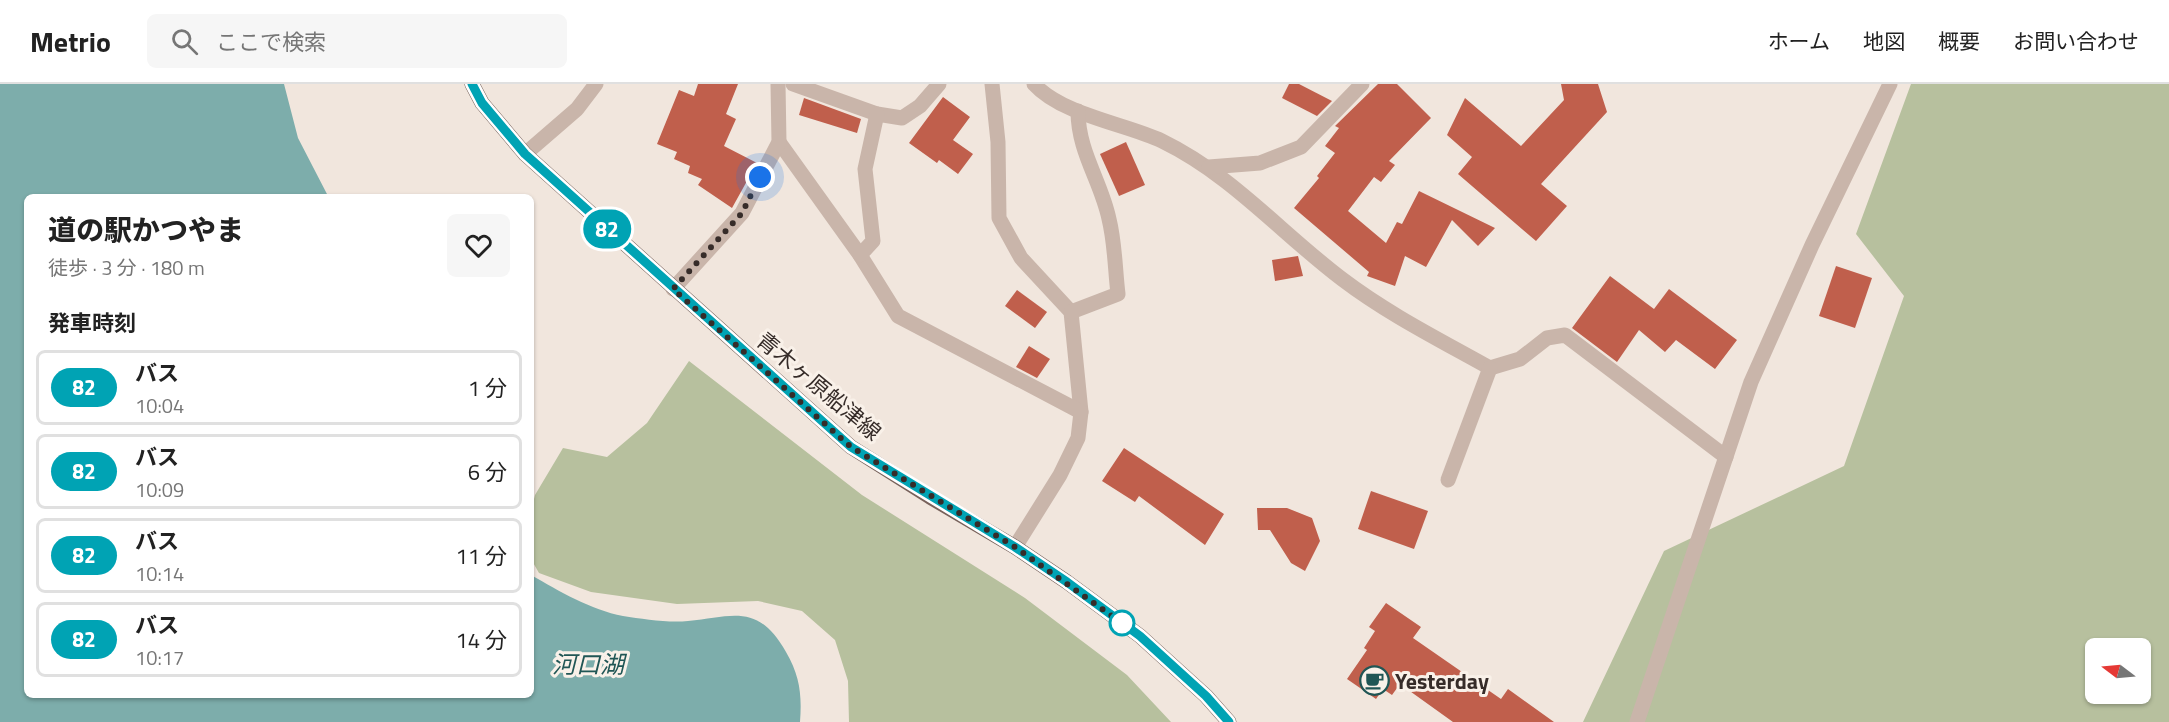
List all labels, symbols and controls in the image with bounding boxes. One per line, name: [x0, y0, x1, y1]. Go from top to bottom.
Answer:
search box: [147, 14, 567, 68]
text: Metrio: [30, 20, 111, 63]
icon: search: [168, 25, 201, 58]
text: ここで検索: [216, 25, 326, 59]
text: ホーム: [1768, 25, 1830, 57]
text: 地図: [1863, 25, 1905, 57]
text: 概要: [1938, 25, 1980, 57]
text: お問い合わせ: [2013, 25, 2139, 57]
your location: [745, 162, 775, 192]
text: 道の駅かつやま: [48, 208, 244, 251]
line badge: 82: [580, 210, 634, 248]
text: 82: [595, 213, 619, 245]
button: heart: [447, 214, 510, 277]
text: 徒歩 · 3 分 · 180 m: [48, 252, 205, 283]
text: 発車時刻: [48, 306, 136, 340]
street label: 青木ヶ原船津線: [749, 323, 889, 449]
text: バス: [135, 356, 179, 390]
text: 82: [72, 371, 96, 403]
text: 1 分: [468, 371, 507, 405]
text: 10:04: [135, 390, 184, 421]
text: バス: [135, 440, 179, 474]
text: 82: [72, 455, 96, 487]
text: 6 分: [468, 455, 507, 489]
text: 10:09: [135, 474, 184, 505]
text: バス: [135, 524, 179, 558]
text: 82: [72, 539, 96, 571]
text: 11 分: [456, 539, 507, 573]
text: 10:14: [135, 558, 184, 589]
text: バス: [135, 608, 179, 642]
unlabelled marker: [1109, 610, 1135, 636]
text: 82: [72, 623, 96, 655]
text: 14 分: [456, 623, 507, 657]
north arrow: [2085, 638, 2151, 704]
map controls: [2085, 638, 2151, 704]
text: 10:17: [135, 642, 184, 673]
water label: 河口湖: [552, 646, 628, 682]
place label: Yesterday: [1395, 664, 1489, 698]
cafe icon: Yesterday: [1358, 665, 1390, 697]

